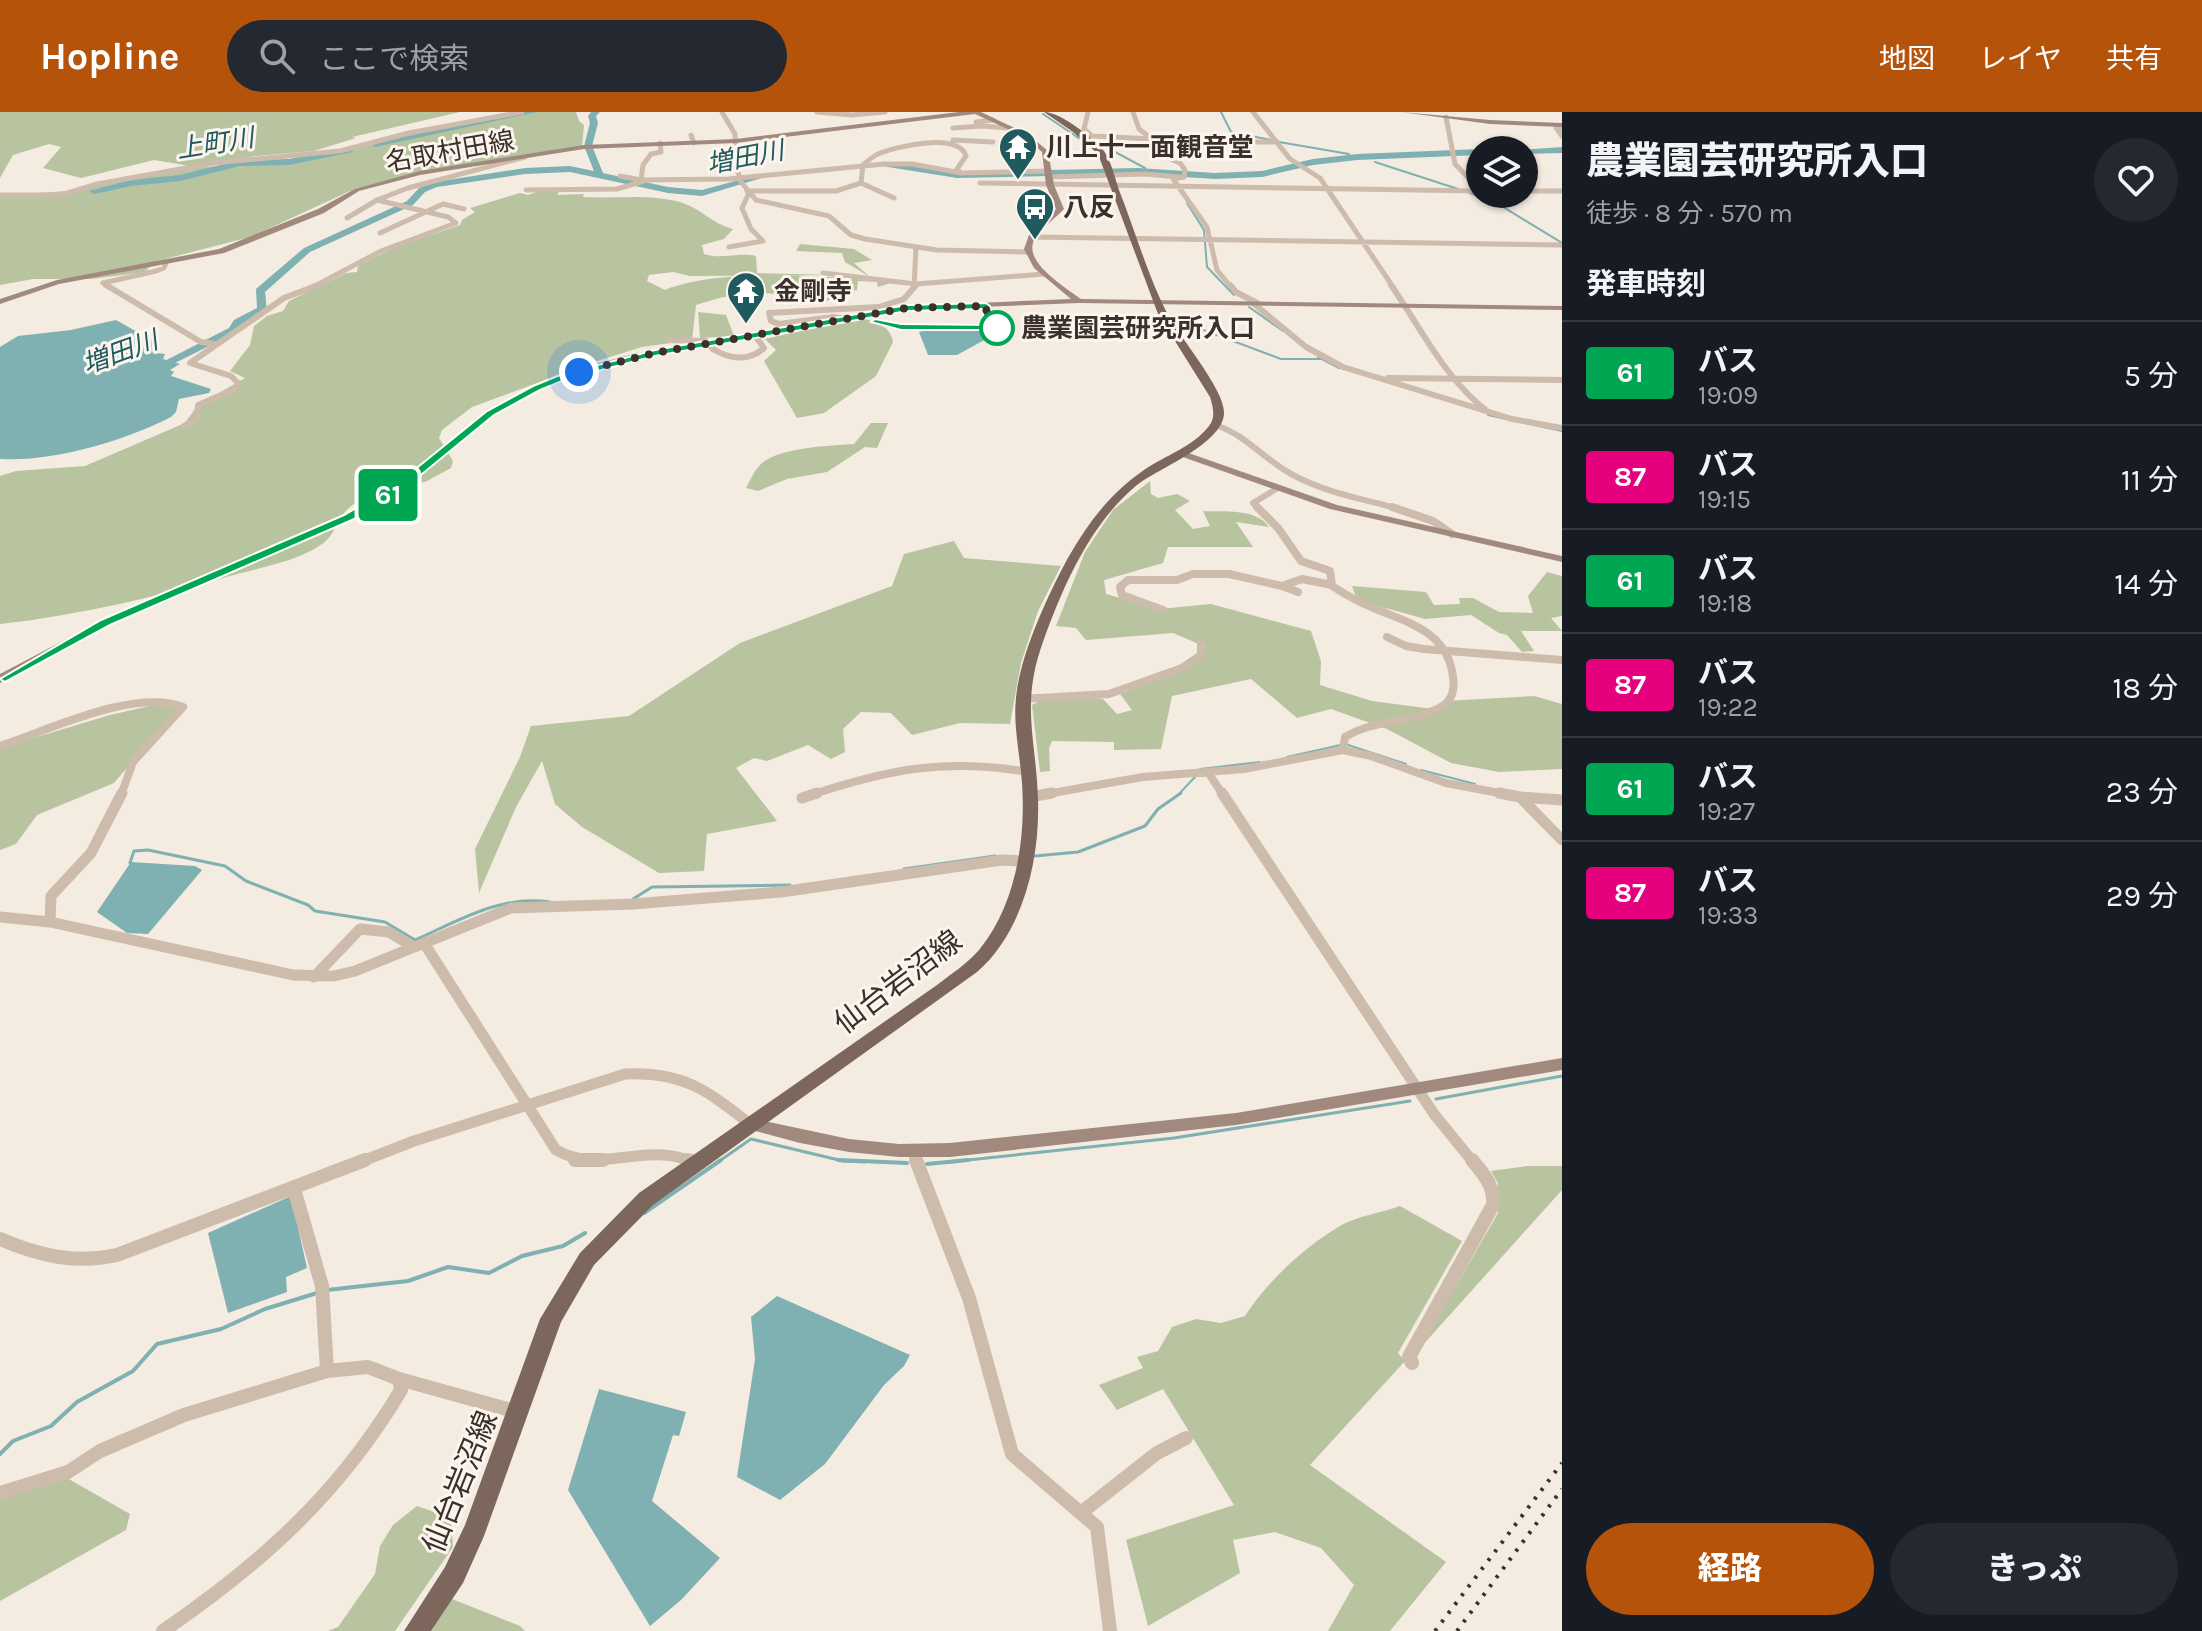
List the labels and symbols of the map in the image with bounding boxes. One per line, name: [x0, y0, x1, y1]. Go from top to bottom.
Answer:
water label: 上町川: [174, 122, 259, 165]
street label: 名取村田線: [383, 125, 517, 178]
temple icon: 川上十一面観音堂: [997, 126, 1039, 181]
place label: 川上十一面観音堂: [1046, 132, 1254, 163]
water label: 増田川: [704, 134, 789, 180]
bus stop icon: 八反: [1014, 186, 1056, 241]
place label: 八反: [1063, 192, 1115, 223]
temple icon: 金剛寺: [725, 270, 767, 325]
place label: 金剛寺: [774, 276, 852, 307]
marker: 農業園芸研究所入口: [980, 311, 1014, 345]
place label: 農業園芸研究所入口: [1021, 313, 1255, 344]
water label: 増田川: [78, 324, 165, 380]
your location: [559, 352, 599, 392]
line badge: 61: [352, 469, 424, 521]
street label: 仙台岩沼線: [827, 922, 969, 1042]
street label: 仙台岩沼線: [415, 1406, 505, 1558]

